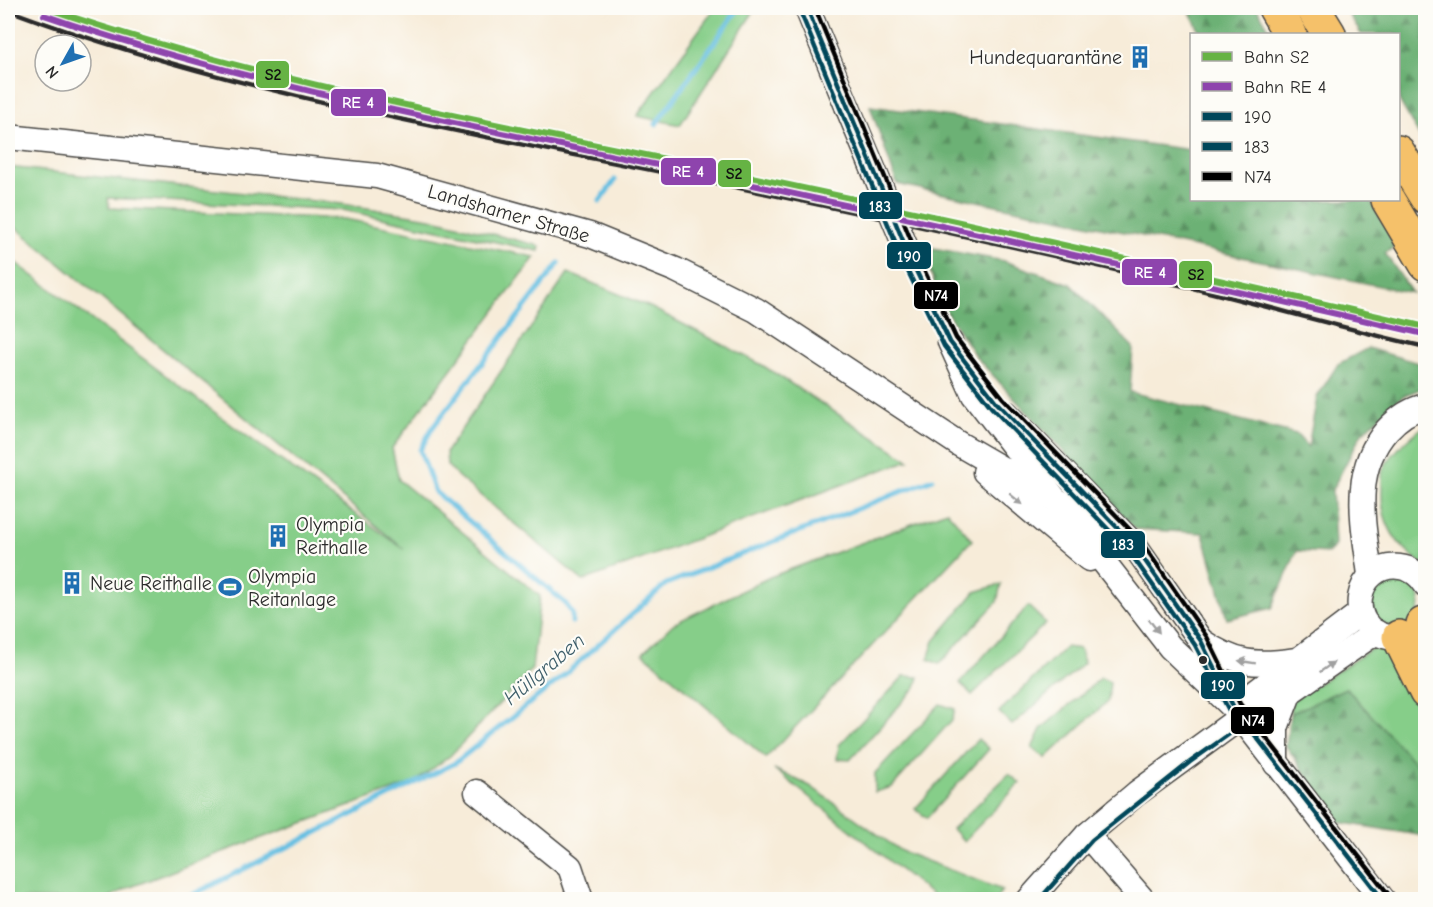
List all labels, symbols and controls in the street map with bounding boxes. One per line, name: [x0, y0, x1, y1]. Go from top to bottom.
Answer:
north arrow: [33, 33, 93, 93]
legend: [1190, 33, 1400, 201]
building icon: Hundequarantäne: [1127, 44, 1153, 70]
place label: Hundequarantäne: [969, 46, 1122, 69]
text: Bahn S2: [1244, 47, 1309, 68]
line badge: S2: [255, 60, 290, 89]
text: N: [42, 62, 63, 82]
text: S2: [265, 66, 281, 84]
text: Bahn RE 4: [1244, 77, 1326, 98]
line badge: RE 4: [330, 88, 387, 117]
text: RE 4: [342, 94, 374, 112]
text: 190: [1244, 107, 1272, 128]
text: 183: [1244, 137, 1270, 158]
line badge: RE 4: [660, 157, 717, 186]
line badge: S2: [717, 159, 752, 188]
text: RE 4: [672, 163, 704, 181]
text: S2: [726, 165, 742, 183]
text: N74: [1244, 167, 1272, 188]
street label: Landshamer Straße: [425, 179, 592, 248]
line badge: 183: [858, 191, 903, 220]
text: 183: [869, 198, 891, 216]
line badge: 190: [886, 241, 932, 270]
text: 190: [897, 248, 921, 266]
line badge: RE 4: [1121, 258, 1178, 286]
line badge: S2: [1178, 260, 1213, 289]
text: RE 4: [1134, 264, 1166, 282]
text: S2: [1188, 266, 1204, 284]
line badge: N74: [913, 281, 959, 310]
text: N74: [924, 287, 948, 305]
one-way arrow: [1008, 492, 1024, 505]
place label: Olympia Reithalle: [296, 513, 368, 559]
building icon: Olympia Reithalle: [265, 523, 291, 549]
line badge: 183: [1100, 530, 1146, 559]
text: 183: [1112, 536, 1134, 554]
place label: Olympia Reitanlage: [248, 565, 336, 611]
building icon: Neue Reithalle: [59, 570, 85, 596]
place label: Neue Reithalle: [90, 572, 212, 595]
sports icon: Olympia Reitanlage: [217, 574, 243, 600]
one-way arrow: [1147, 618, 1160, 634]
water label: Hüllgraben: [499, 628, 589, 710]
unlabelled marker: [1197, 654, 1209, 666]
one-way arrow: [1237, 657, 1256, 666]
one-way arrow: [1318, 661, 1334, 673]
line badge: 190: [1200, 671, 1246, 700]
text: 190: [1211, 677, 1235, 695]
line badge: N74: [1230, 706, 1275, 735]
text: N74: [1241, 712, 1265, 730]

